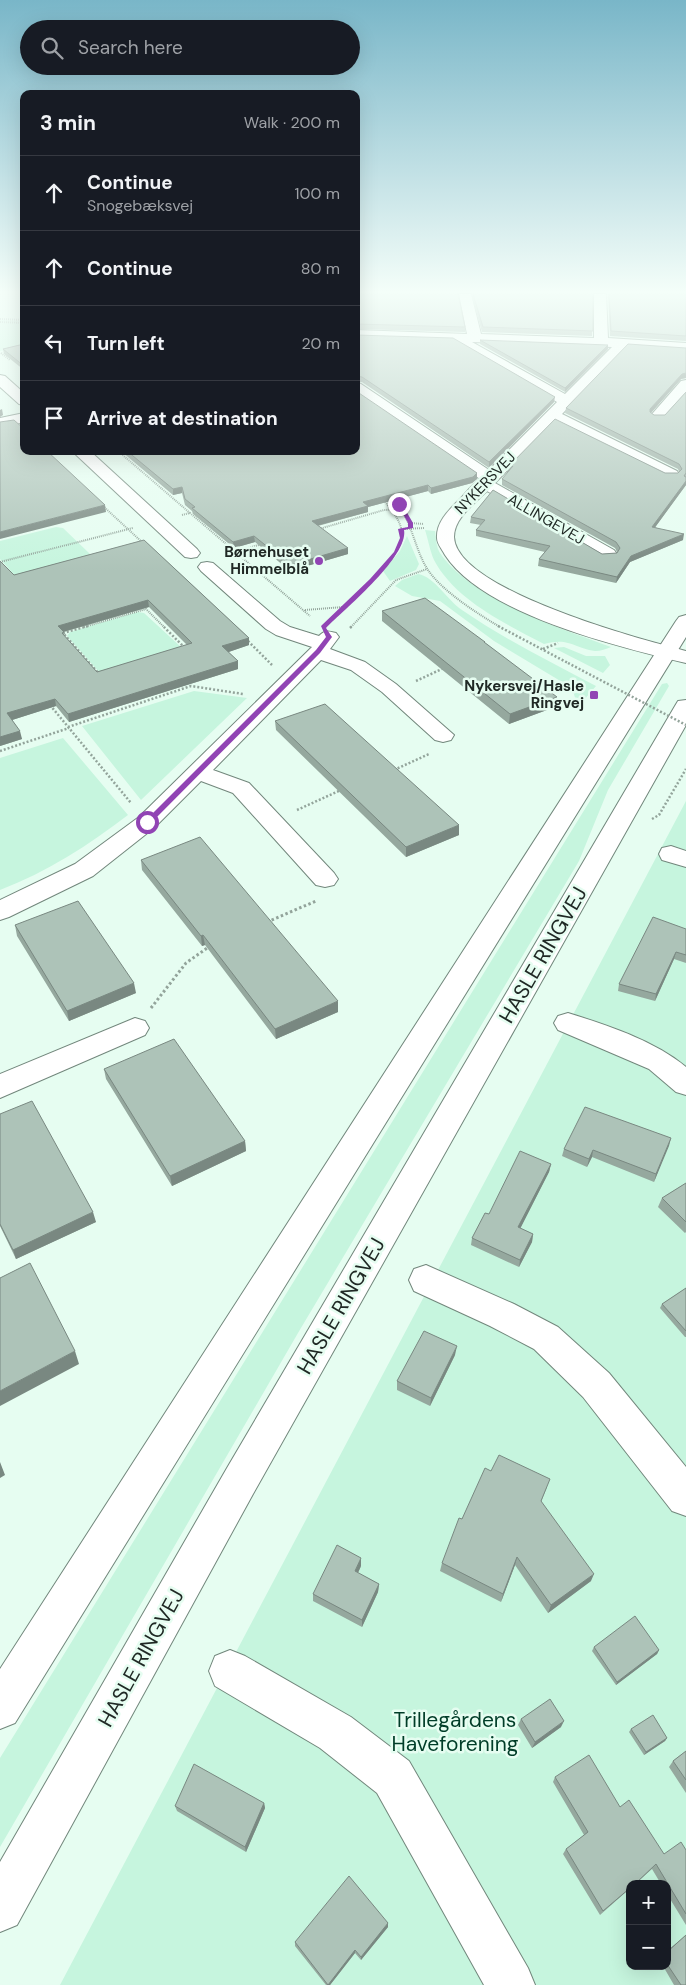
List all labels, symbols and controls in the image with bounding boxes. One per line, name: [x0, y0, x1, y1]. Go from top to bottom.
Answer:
search box: [20, 20, 360, 75]
icon: search: [38, 34, 66, 62]
text: Search here: [78, 35, 183, 60]
text: 3 min: [40, 109, 96, 137]
text: Walk · 200 m: [244, 112, 340, 133]
text: Continue: [87, 170, 173, 195]
icon: ahead: [40, 179, 68, 207]
text: 100 m: [295, 183, 340, 204]
text: Snogebæksvej: [87, 195, 193, 216]
icon: ahead: [40, 254, 68, 282]
text: Continue: [87, 256, 173, 281]
text: 80 m: [301, 258, 340, 279]
icon: left: [40, 329, 68, 357]
text: Turn left: [87, 331, 165, 356]
text: 20 m: [301, 333, 340, 354]
icon: arrive: [40, 404, 68, 432]
text: Arrive at destination: [87, 406, 278, 431]
street label: NYKERSVEJ: [450, 447, 520, 519]
street label: ALLINGEVEJ: [504, 489, 588, 549]
route end: [388, 493, 411, 516]
place label: Børnehuset Himmelblå: [224, 542, 309, 579]
marker: Børnehuset Himmelblå: [313, 555, 325, 567]
place label: Nykersvej/Hasle Ringvej: [464, 676, 584, 713]
marker: Nykersvej/Hasle Ringvej: [588, 689, 600, 701]
route start: [136, 811, 159, 834]
street label: HASLE RINGVEJ: [493, 882, 593, 1028]
street label: HASLE RINGVEJ: [291, 1233, 391, 1379]
street label: HASLE RINGVEJ: [92, 1584, 190, 1732]
park label: Trillegårdens Haveforening: [391, 1706, 519, 1758]
map controls: [626, 1880, 671, 1970]
button: +: [626, 1880, 671, 1925]
button: −: [626, 1925, 671, 1970]

